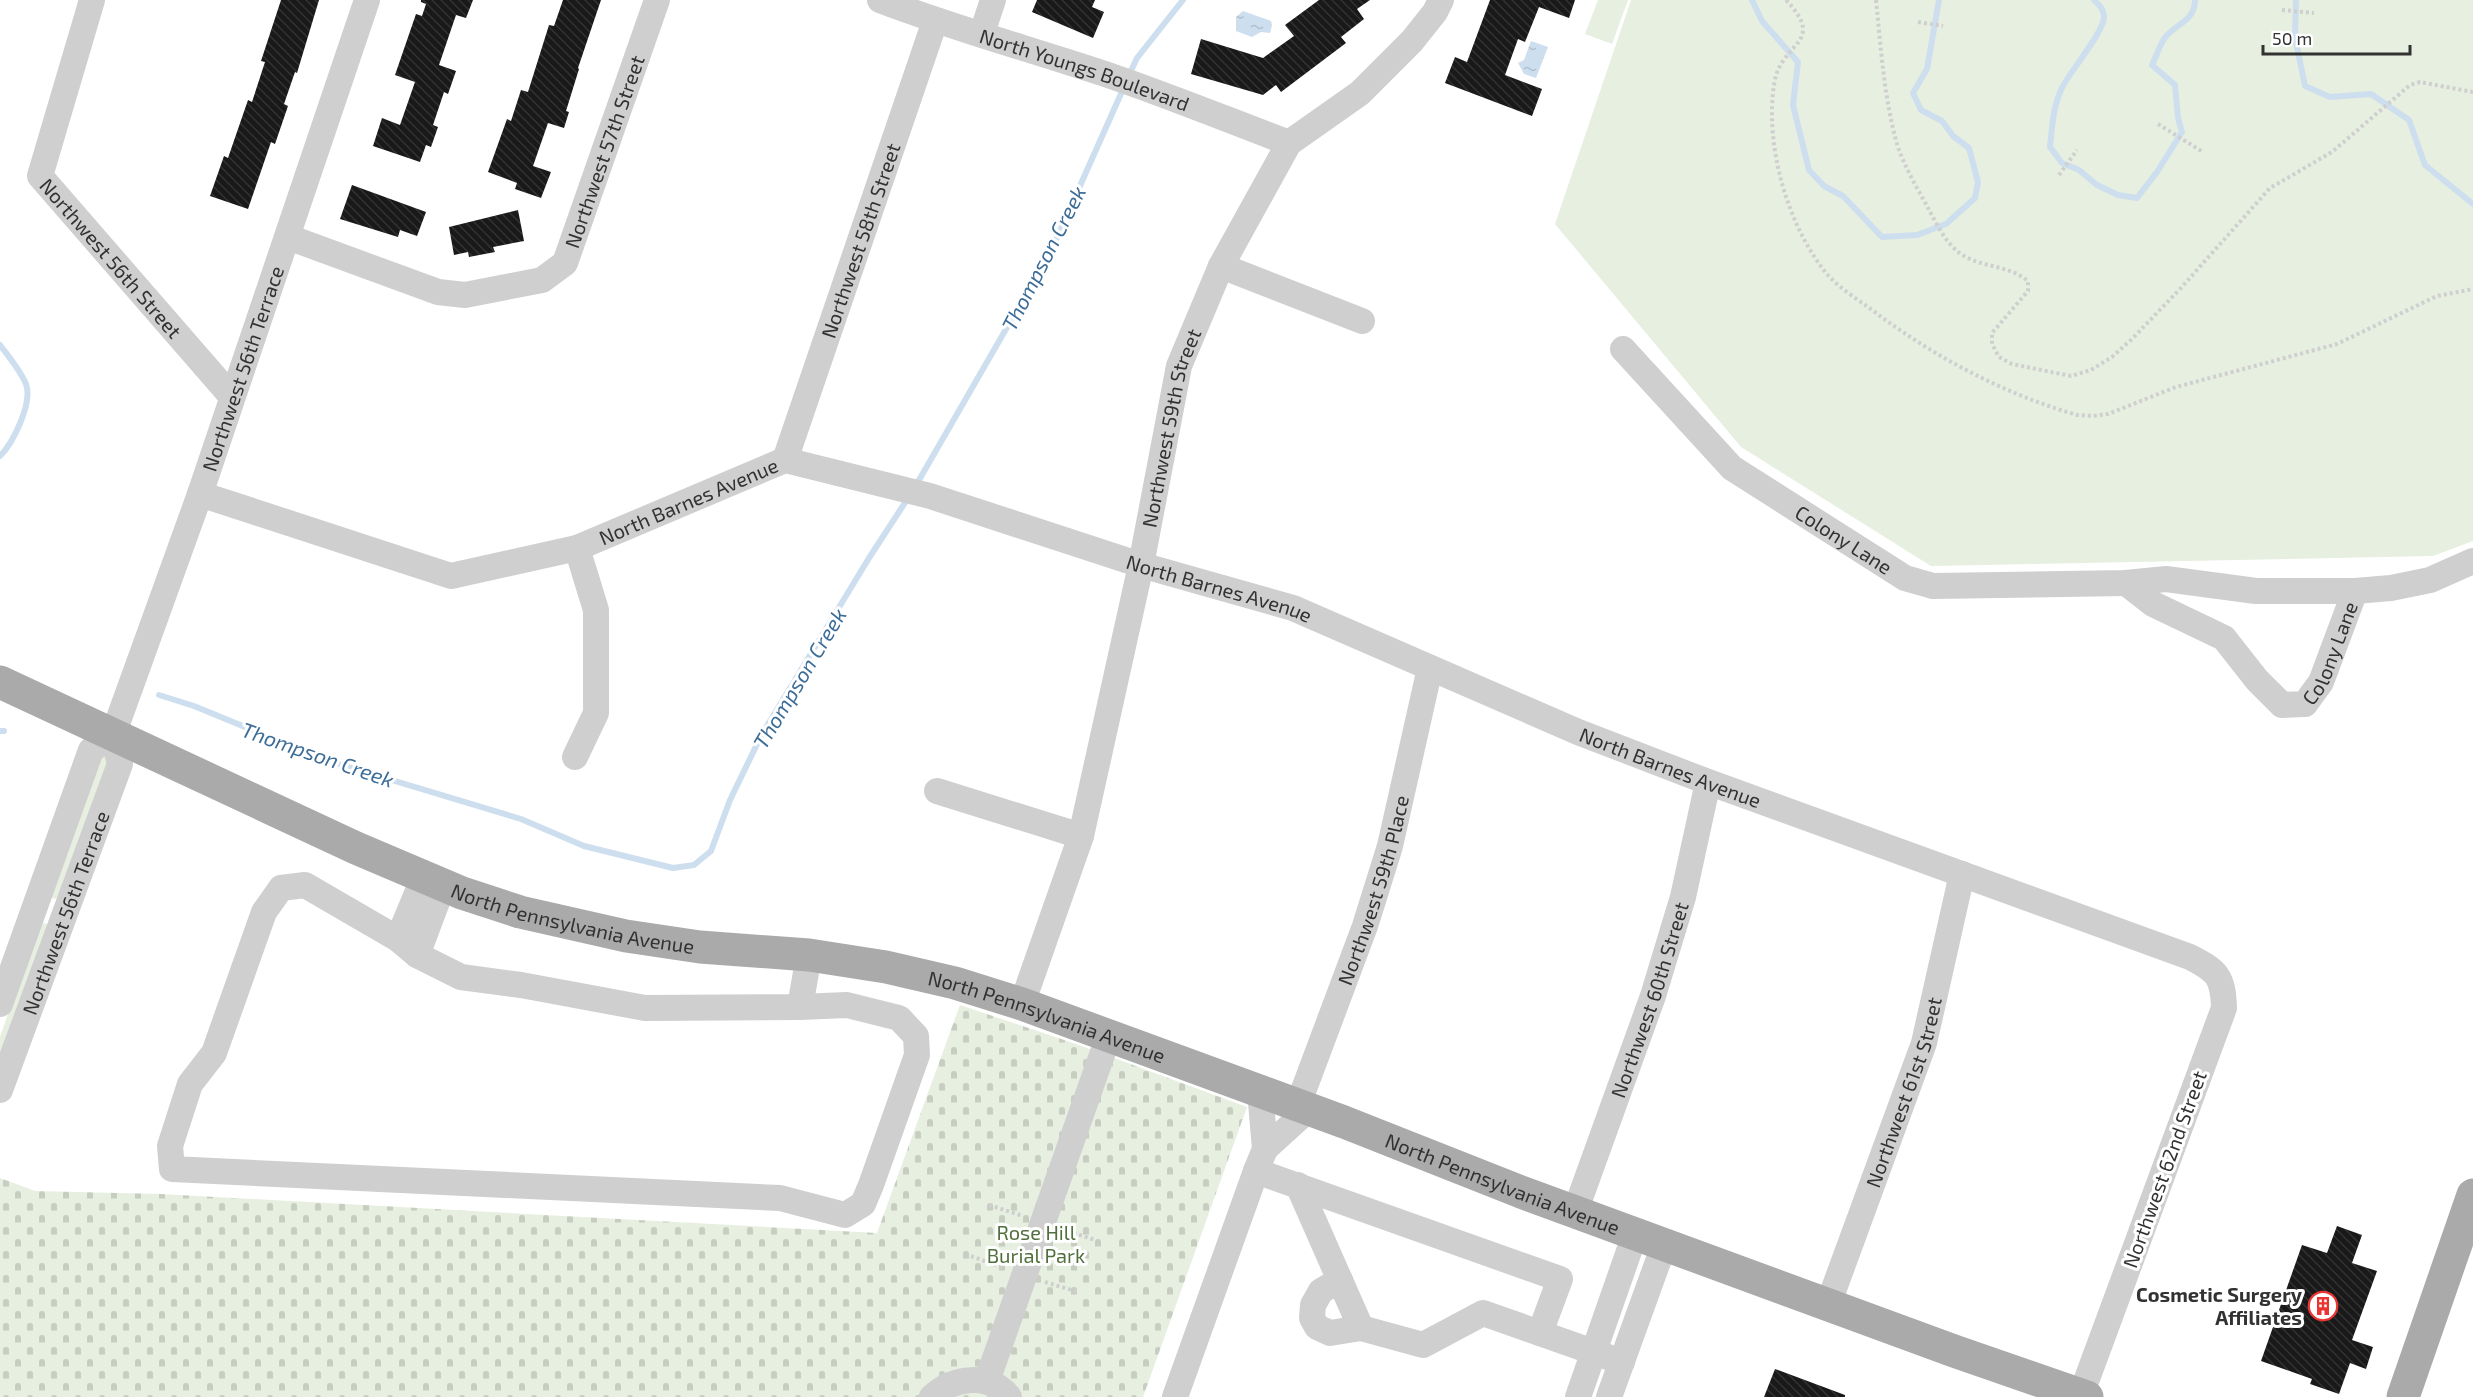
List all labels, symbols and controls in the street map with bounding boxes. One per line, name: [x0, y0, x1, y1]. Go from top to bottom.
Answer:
scale bar: [2263, 18, 2410, 56]
street label: North Youngs Boulevard: [977, 23, 1193, 116]
text: 50 m: [2272, 27, 2312, 49]
street label: Northwest 57th Street: [559, 52, 649, 251]
street label: Northwest 58th Street: [816, 140, 905, 341]
street label: Northwest 56th Street: [35, 173, 187, 343]
water label: Thompson Creek: [996, 181, 1090, 335]
street label: Northwest 56th Terrace: [197, 263, 288, 474]
street label: Northwest 59th Street: [1136, 324, 1206, 529]
street label: North Barnes Avenue: [595, 452, 782, 549]
street label: Colony Lane: [1791, 500, 1897, 579]
street label: North Barnes Avenue: [1123, 549, 1316, 627]
street label: Colony Lane: [2297, 598, 2362, 709]
water label: Thompson Creek: [747, 603, 851, 753]
water label: Thompson Creek: [239, 716, 397, 792]
street label: North Barnes Avenue: [1576, 722, 1764, 812]
street label: Northwest 59th Place: [1332, 793, 1413, 988]
street label: Northwest 56th Terrace: [17, 808, 114, 1018]
street label: North Pennsylvania Avenue: [448, 878, 696, 958]
street label: Northwest 60th Street: [1605, 898, 1693, 1101]
street label: North Pennsylvania Avenue: [926, 965, 1169, 1068]
street label: Northwest 61st Street: [1860, 994, 1946, 1191]
street label: Northwest 62nd Street: [2117, 1067, 2211, 1271]
street label: North Pennsylvania Avenue: [1382, 1128, 1623, 1239]
park label: Rose Hill Burial Park: [987, 1220, 1085, 1267]
place label: Cosmetic Surgery Affiliates: [2136, 1282, 2303, 1329]
building icon: Cosmetic Surgery Affiliates: [2307, 1290, 2339, 1322]

